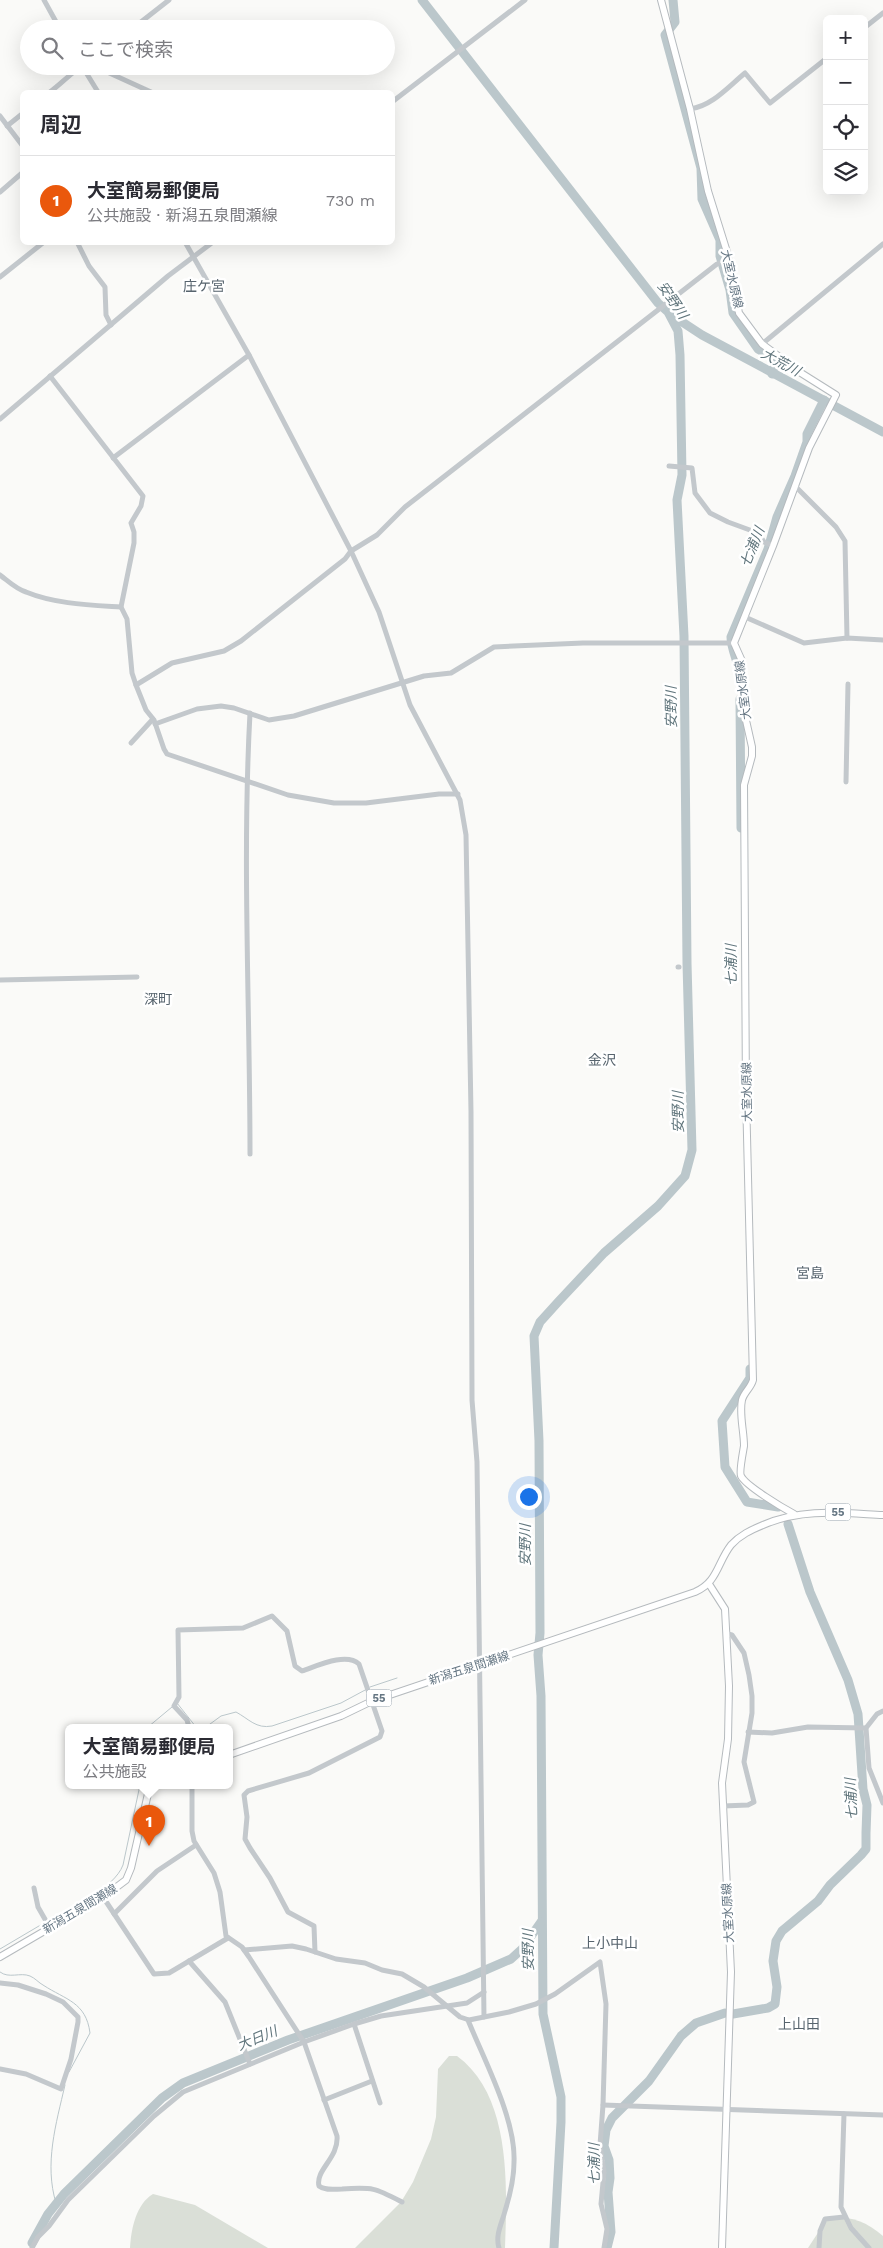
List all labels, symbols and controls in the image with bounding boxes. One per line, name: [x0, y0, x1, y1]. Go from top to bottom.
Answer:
map controls: [823, 15, 868, 195]
button: +: [823, 15, 868, 60]
search box: [20, 20, 395, 75]
icon: search: [38, 34, 66, 62]
text: ここで検索: [78, 38, 173, 61]
button: −: [823, 60, 868, 105]
button: locate: [823, 105, 868, 150]
text: 周辺: [40, 112, 82, 137]
button: layers: [823, 150, 868, 195]
text: 大室簡易郵便局: [87, 179, 220, 202]
text: 1: [53, 191, 59, 210]
text: 730 m: [326, 191, 375, 210]
text: 公共施設 · 新潟五泉間瀬線: [87, 206, 278, 225]
street label: 大室水原線: [718, 248, 746, 310]
district label: 庄ケ宮: [183, 278, 225, 294]
water label: 安野川: [655, 278, 692, 324]
water label: 大荒川: [759, 345, 805, 380]
water label: 七浦川: [737, 523, 768, 569]
street label: 大室水原線: [732, 659, 754, 721]
water label: 安野川: [663, 684, 679, 728]
water label: 七浦川: [723, 942, 739, 986]
district label: 深町: [144, 991, 172, 1007]
district label: 金沢: [588, 1052, 616, 1068]
street label: 大室水原線: [739, 1062, 755, 1122]
water label: 安野川: [670, 1089, 686, 1133]
district label: 宮島: [796, 1265, 824, 1281]
your location: [516, 1484, 542, 1510]
road number: 55: [826, 1504, 850, 1520]
water label: 安野川: [517, 1522, 533, 1566]
street label: 新潟五泉間瀬線: [427, 1648, 511, 1688]
road number: 55: [366, 1690, 392, 1706]
popup: [65, 1724, 233, 1789]
text: 大室簡易郵便局: [82, 1735, 216, 1758]
text: 公共施設: [82, 1762, 147, 1781]
water label: 七浦川: [842, 1776, 860, 1820]
pin: 1: [133, 1805, 165, 1846]
street label: 新潟五泉間瀬線: [40, 1881, 120, 1937]
street label: 大室水原線: [719, 1883, 737, 1943]
water label: 安野川: [520, 1927, 536, 1971]
district label: 上小中山: [582, 1935, 638, 1951]
district label: 上山田: [778, 2016, 820, 2032]
water label: 大日川: [235, 2022, 281, 2053]
water label: 七浦川: [586, 2141, 602, 2185]

